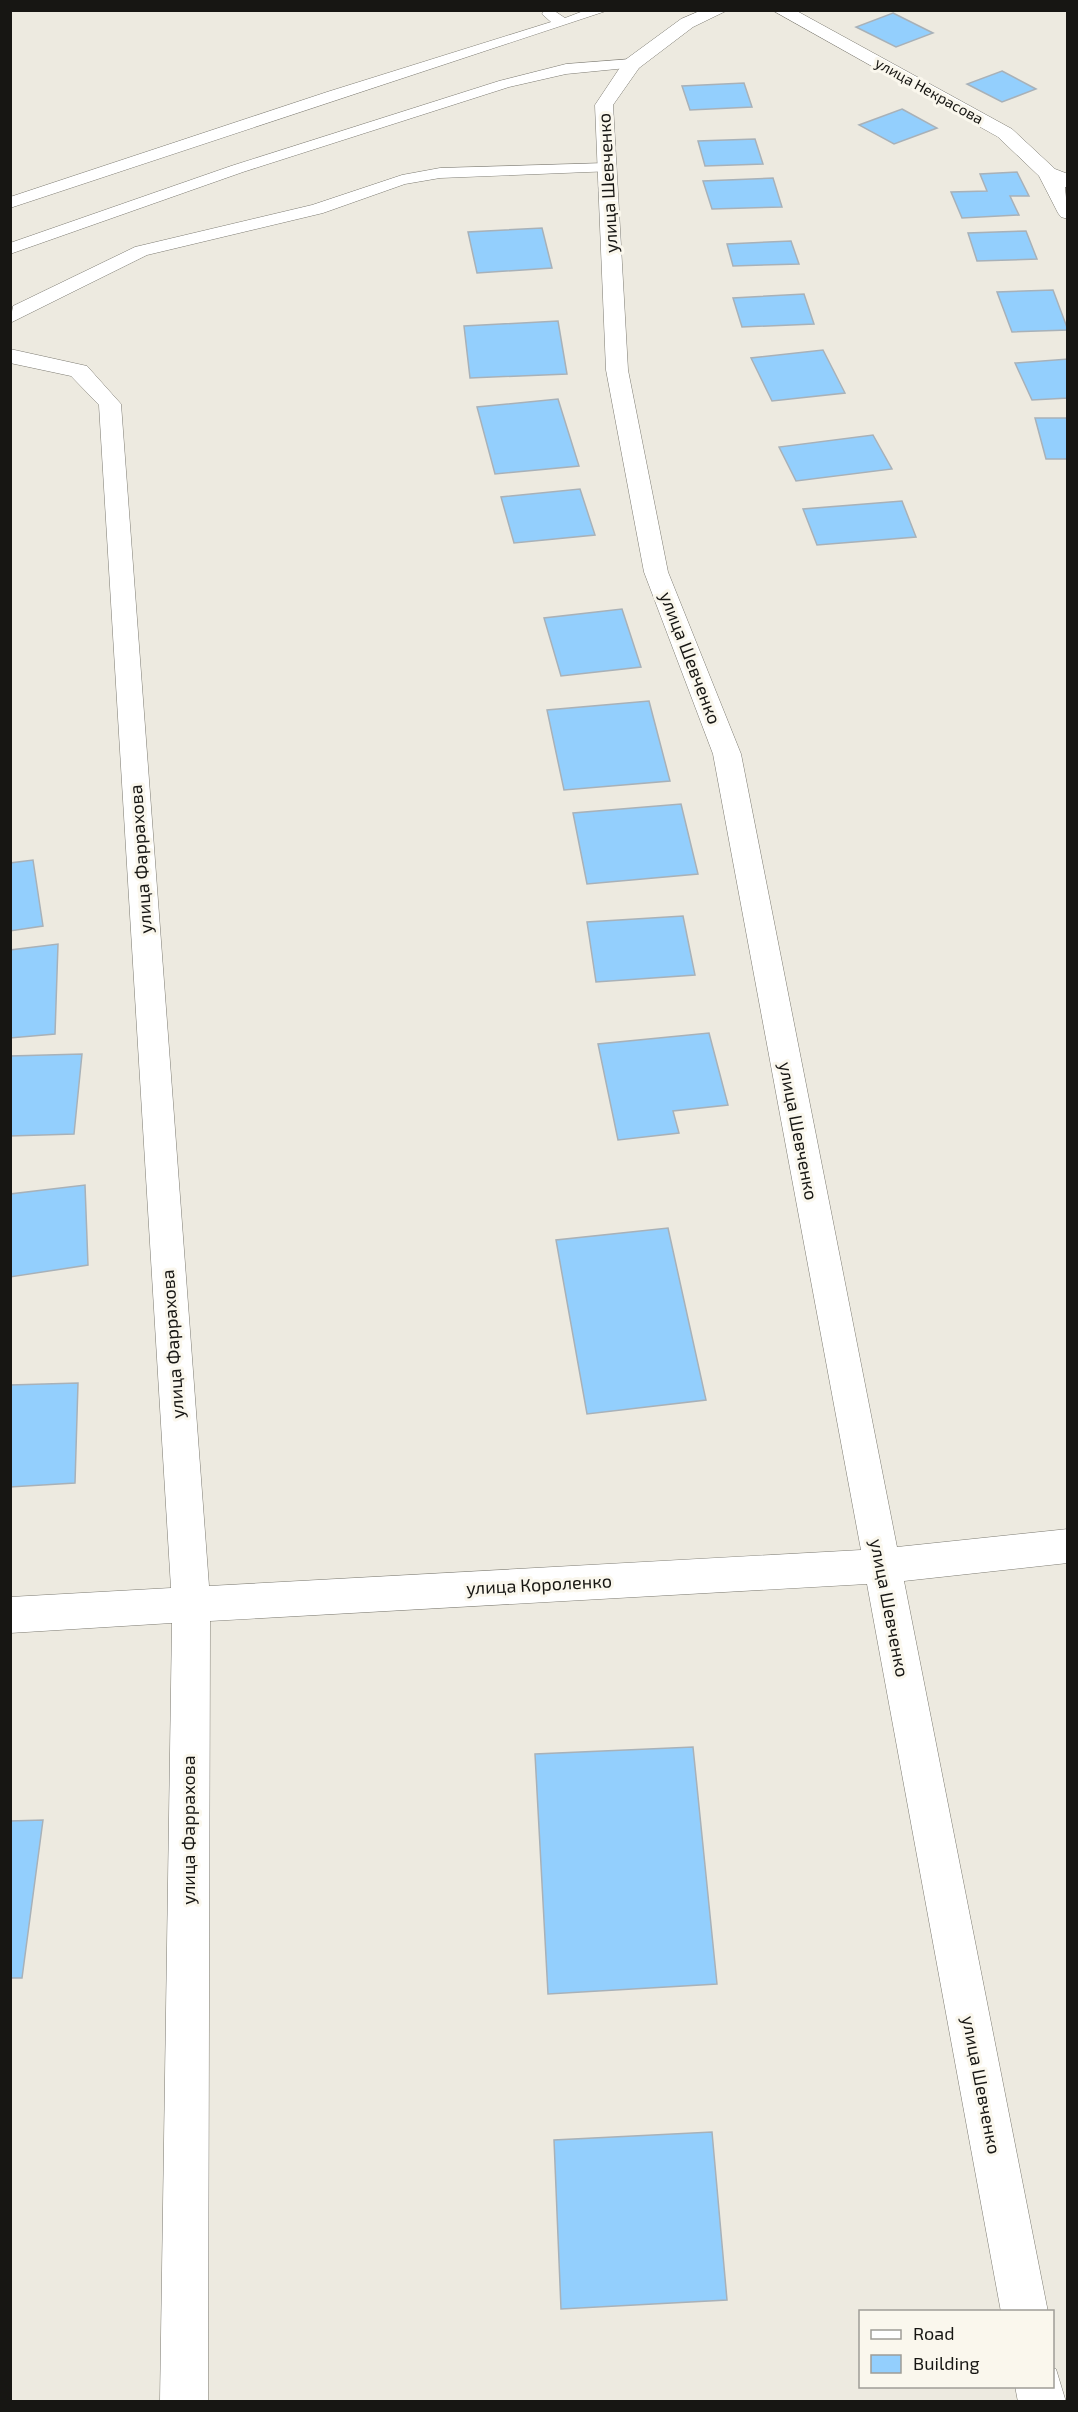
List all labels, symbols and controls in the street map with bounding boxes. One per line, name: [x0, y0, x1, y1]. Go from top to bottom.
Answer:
street label: улица Некрасова: [872, 53, 987, 128]
street label: улица Шевченко: [592, 112, 622, 254]
street label: улица Шевченко: [656, 588, 726, 727]
street label: улица Фаррахова: [124, 784, 156, 934]
street label: улица Шевченко: [775, 1060, 823, 1202]
street label: улица Фаррахова: [156, 1269, 188, 1419]
street label: улица Шевченко: [866, 1537, 914, 1679]
street label: улица Короленко: [465, 1569, 612, 1599]
street label: улица Фаррахова: [177, 1755, 199, 1905]
street label: улица Шевченко: [958, 2014, 1006, 2156]
legend: [859, 2310, 1054, 2388]
text: Road: [913, 2322, 954, 2344]
text: Building: [913, 2352, 980, 2374]

